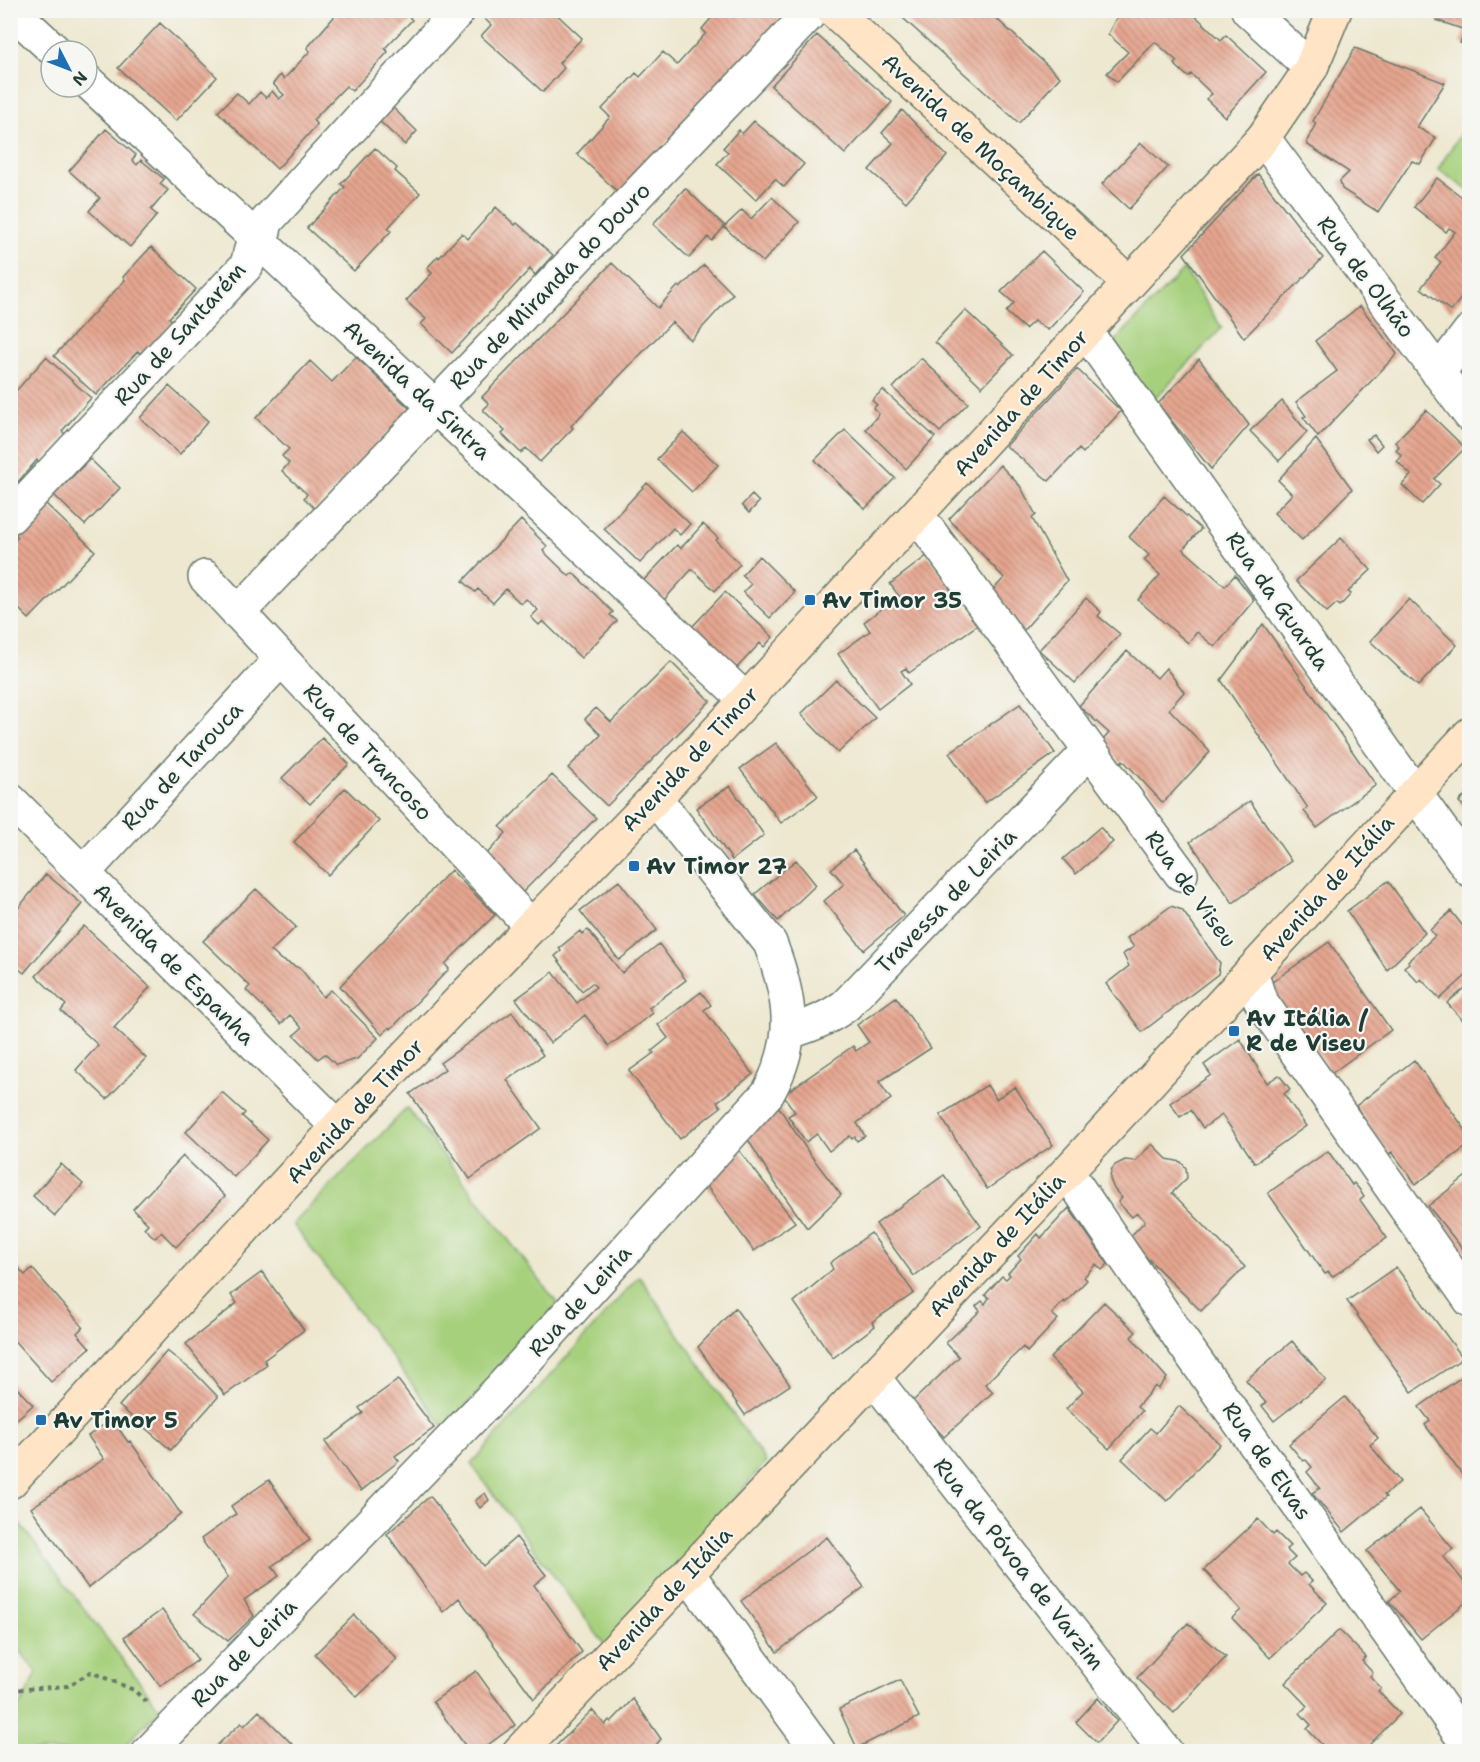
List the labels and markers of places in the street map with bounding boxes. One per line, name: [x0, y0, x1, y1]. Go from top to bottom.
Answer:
place label: Av Timor 35: [822, 586, 962, 615]
marker: Av Timor 35: [803, 593, 817, 607]
place label: Av Timor 27: [646, 852, 787, 881]
marker: Av Timor 27: [627, 859, 641, 873]
place label: Av Itália / R de Viseu: [1246, 1004, 1369, 1058]
marker: Av Itália / R de Viseu: [1227, 1024, 1241, 1038]
place label: Av Timor 5: [53, 1406, 178, 1435]
marker: Av Timor 5: [34, 1413, 48, 1427]

